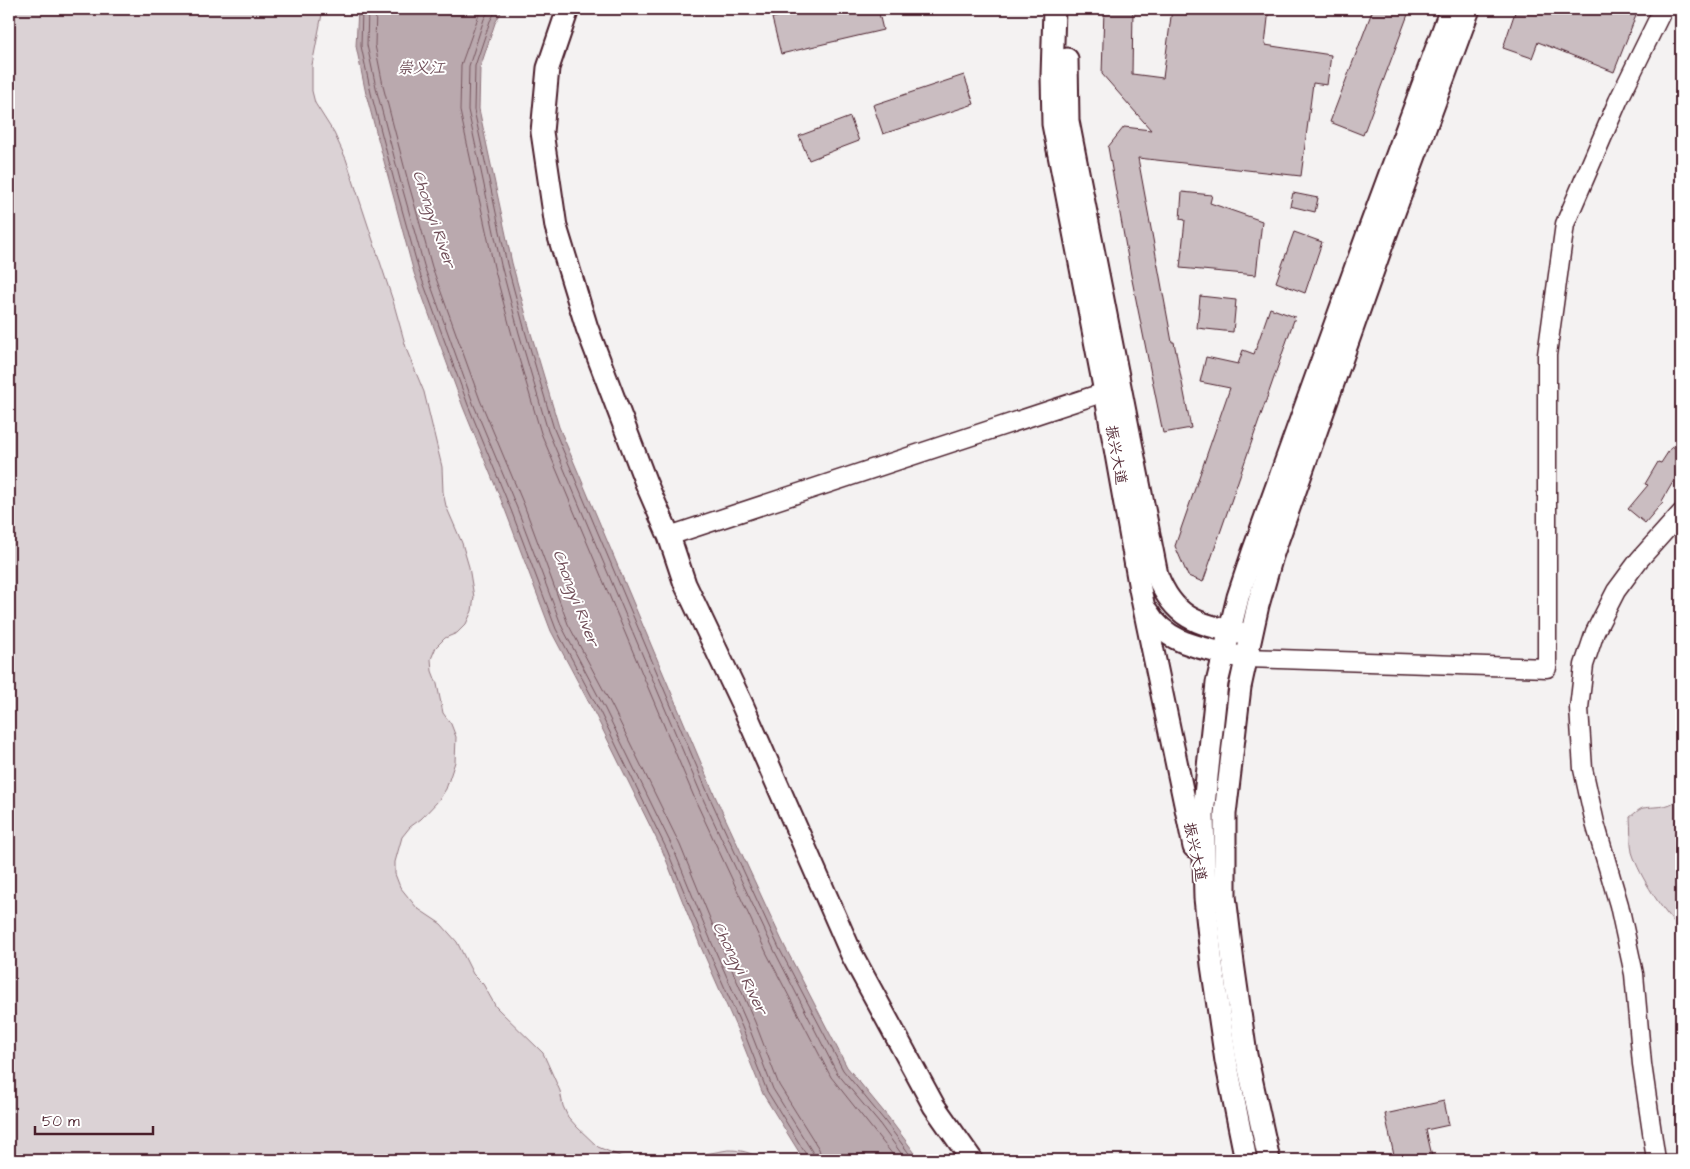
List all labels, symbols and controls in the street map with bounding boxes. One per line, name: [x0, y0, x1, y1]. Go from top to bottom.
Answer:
water label: 崇义江: [397, 57, 446, 79]
water label: Chongyi River: [406, 167, 462, 273]
street label: 振兴大道: [1100, 424, 1132, 486]
water label: Chongyi River: [547, 547, 605, 652]
street label: 振兴大道: [1178, 820, 1212, 884]
water label: Chongyi River: [706, 918, 774, 1021]
scale bar: [35, 1104, 152, 1136]
text: 50 m: [42, 1111, 80, 1132]

